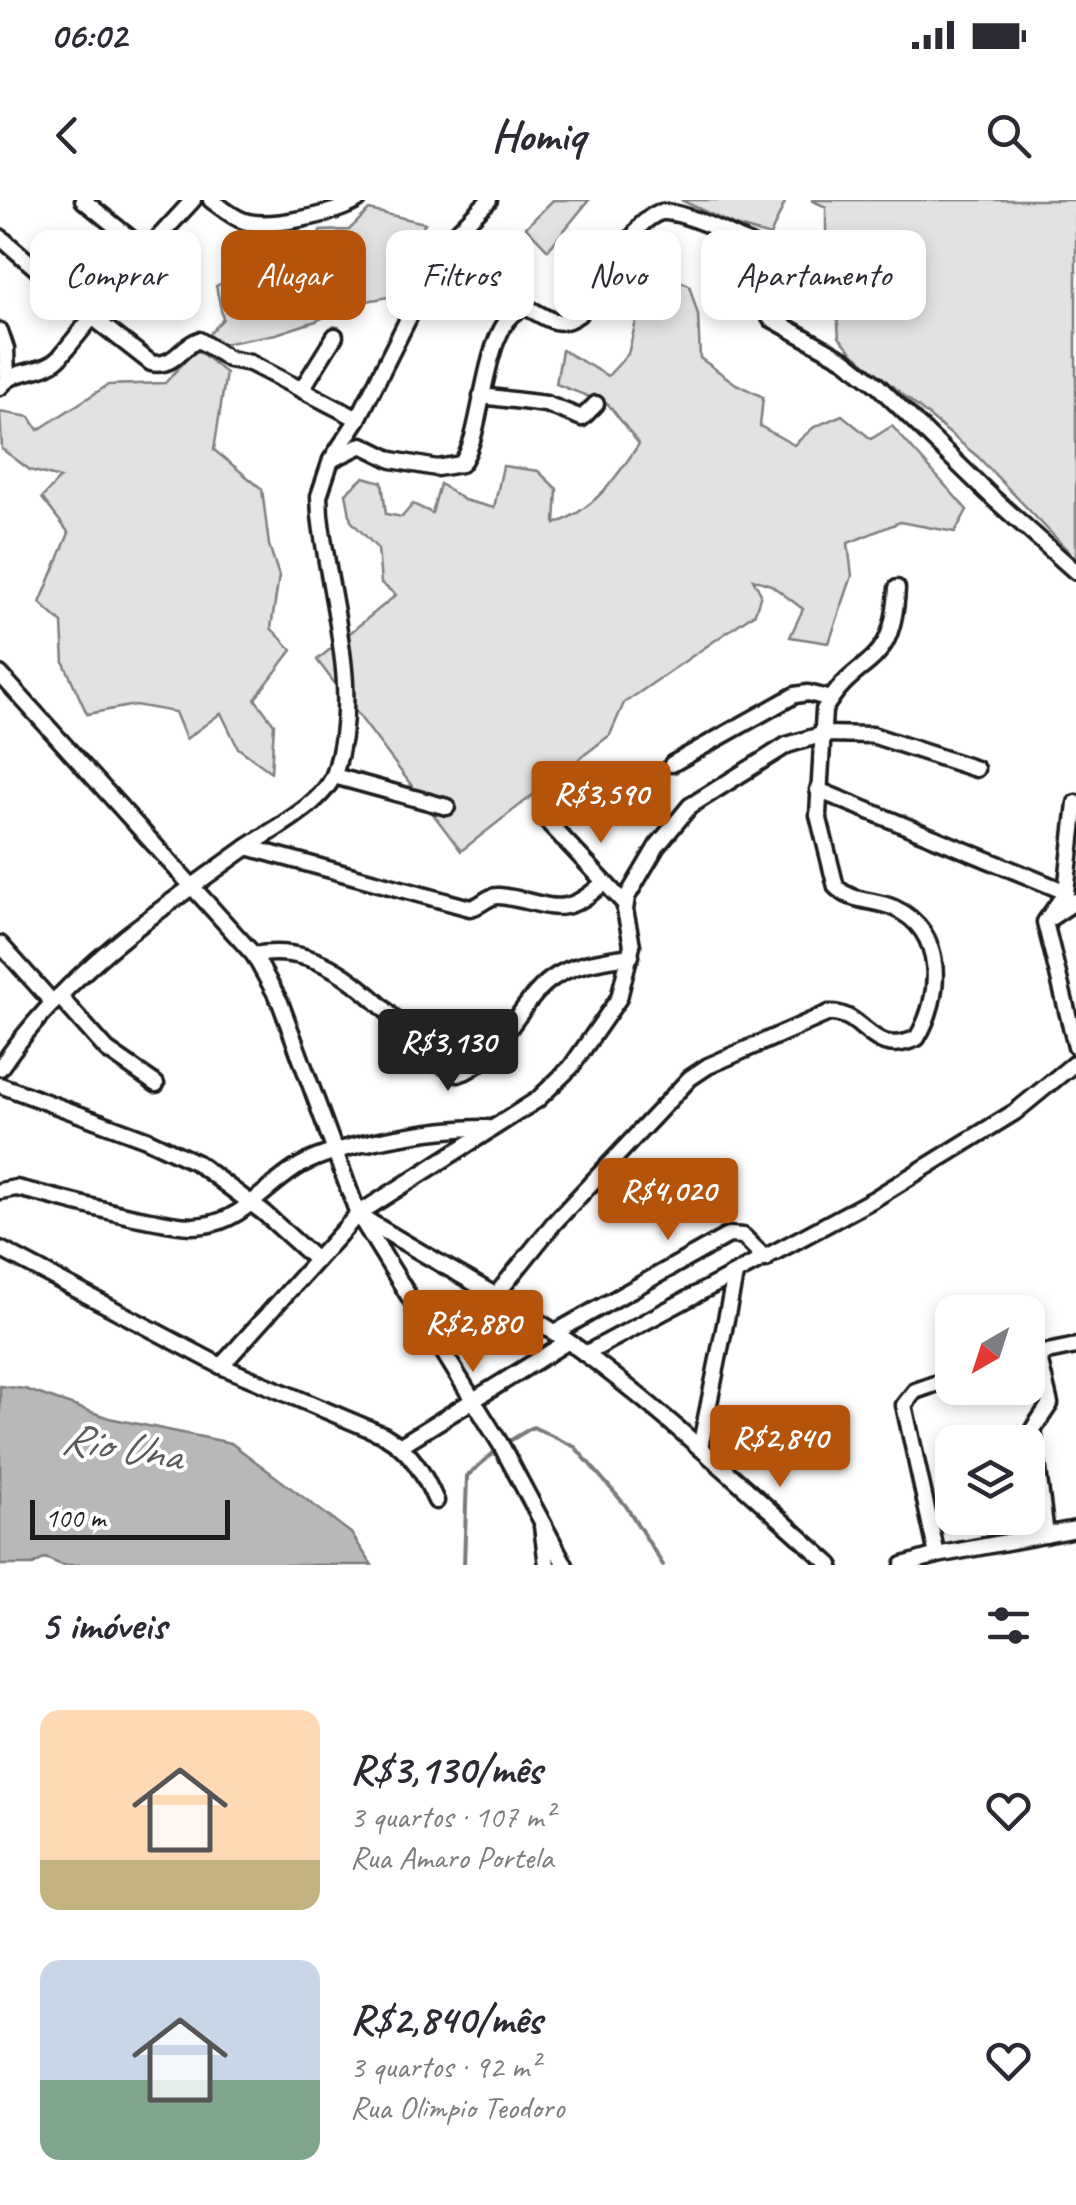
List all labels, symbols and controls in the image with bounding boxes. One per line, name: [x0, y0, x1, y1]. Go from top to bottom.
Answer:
text: 06:02: [50, 12, 127, 59]
text: Homiq: [491, 107, 585, 164]
icon: back: [40, 108, 95, 163]
icon: search: [981, 108, 1036, 163]
chip: Comprar: [30, 230, 201, 320]
chip: Alugar: [221, 230, 366, 320]
chip: Filtros: [386, 230, 534, 320]
chip: Novo: [554, 230, 681, 320]
chip: Apartamento: [701, 230, 926, 320]
pin: R$3,590: [509, 761, 693, 846]
text: R$3,590: [554, 773, 648, 814]
pin: R$3,130: [356, 1009, 540, 1094]
text: R$3,130: [400, 1021, 496, 1062]
pin: R$4,020: [576, 1158, 760, 1243]
text: R$4,020: [620, 1170, 716, 1211]
pin: R$2,880: [381, 1290, 565, 1375]
north arrow: [935, 1295, 1045, 1405]
map controls: [935, 1295, 1045, 1535]
text: R$2,880: [425, 1302, 521, 1343]
pin: R$2,840: [688, 1405, 872, 1490]
water label: Rio Una: [58, 1409, 190, 1485]
text: R$2,840: [732, 1417, 828, 1458]
button: layers: [935, 1425, 1045, 1535]
scale bar: [30, 1495, 230, 1540]
text: 100 m: [45, 1500, 105, 1535]
icon: filters: [981, 1598, 1036, 1653]
text: 5 imóveis: [40, 1599, 166, 1652]
text: R$3,130/mês: [350, 1743, 542, 1796]
icon: home: [120, 1750, 240, 1870]
icon: heart: [981, 1783, 1036, 1838]
text: 3 quartos · 107 m²: [350, 1796, 553, 1837]
text: Rua Amaro Portela: [350, 1837, 553, 1878]
text: R$2,840/mês: [350, 1993, 542, 2046]
icon: home: [120, 2000, 240, 2120]
icon: heart: [981, 2033, 1036, 2088]
text: 3 quartos · 92 m²: [350, 2046, 539, 2087]
text: Rua Olimpio Teodoro: [350, 2087, 564, 2128]

